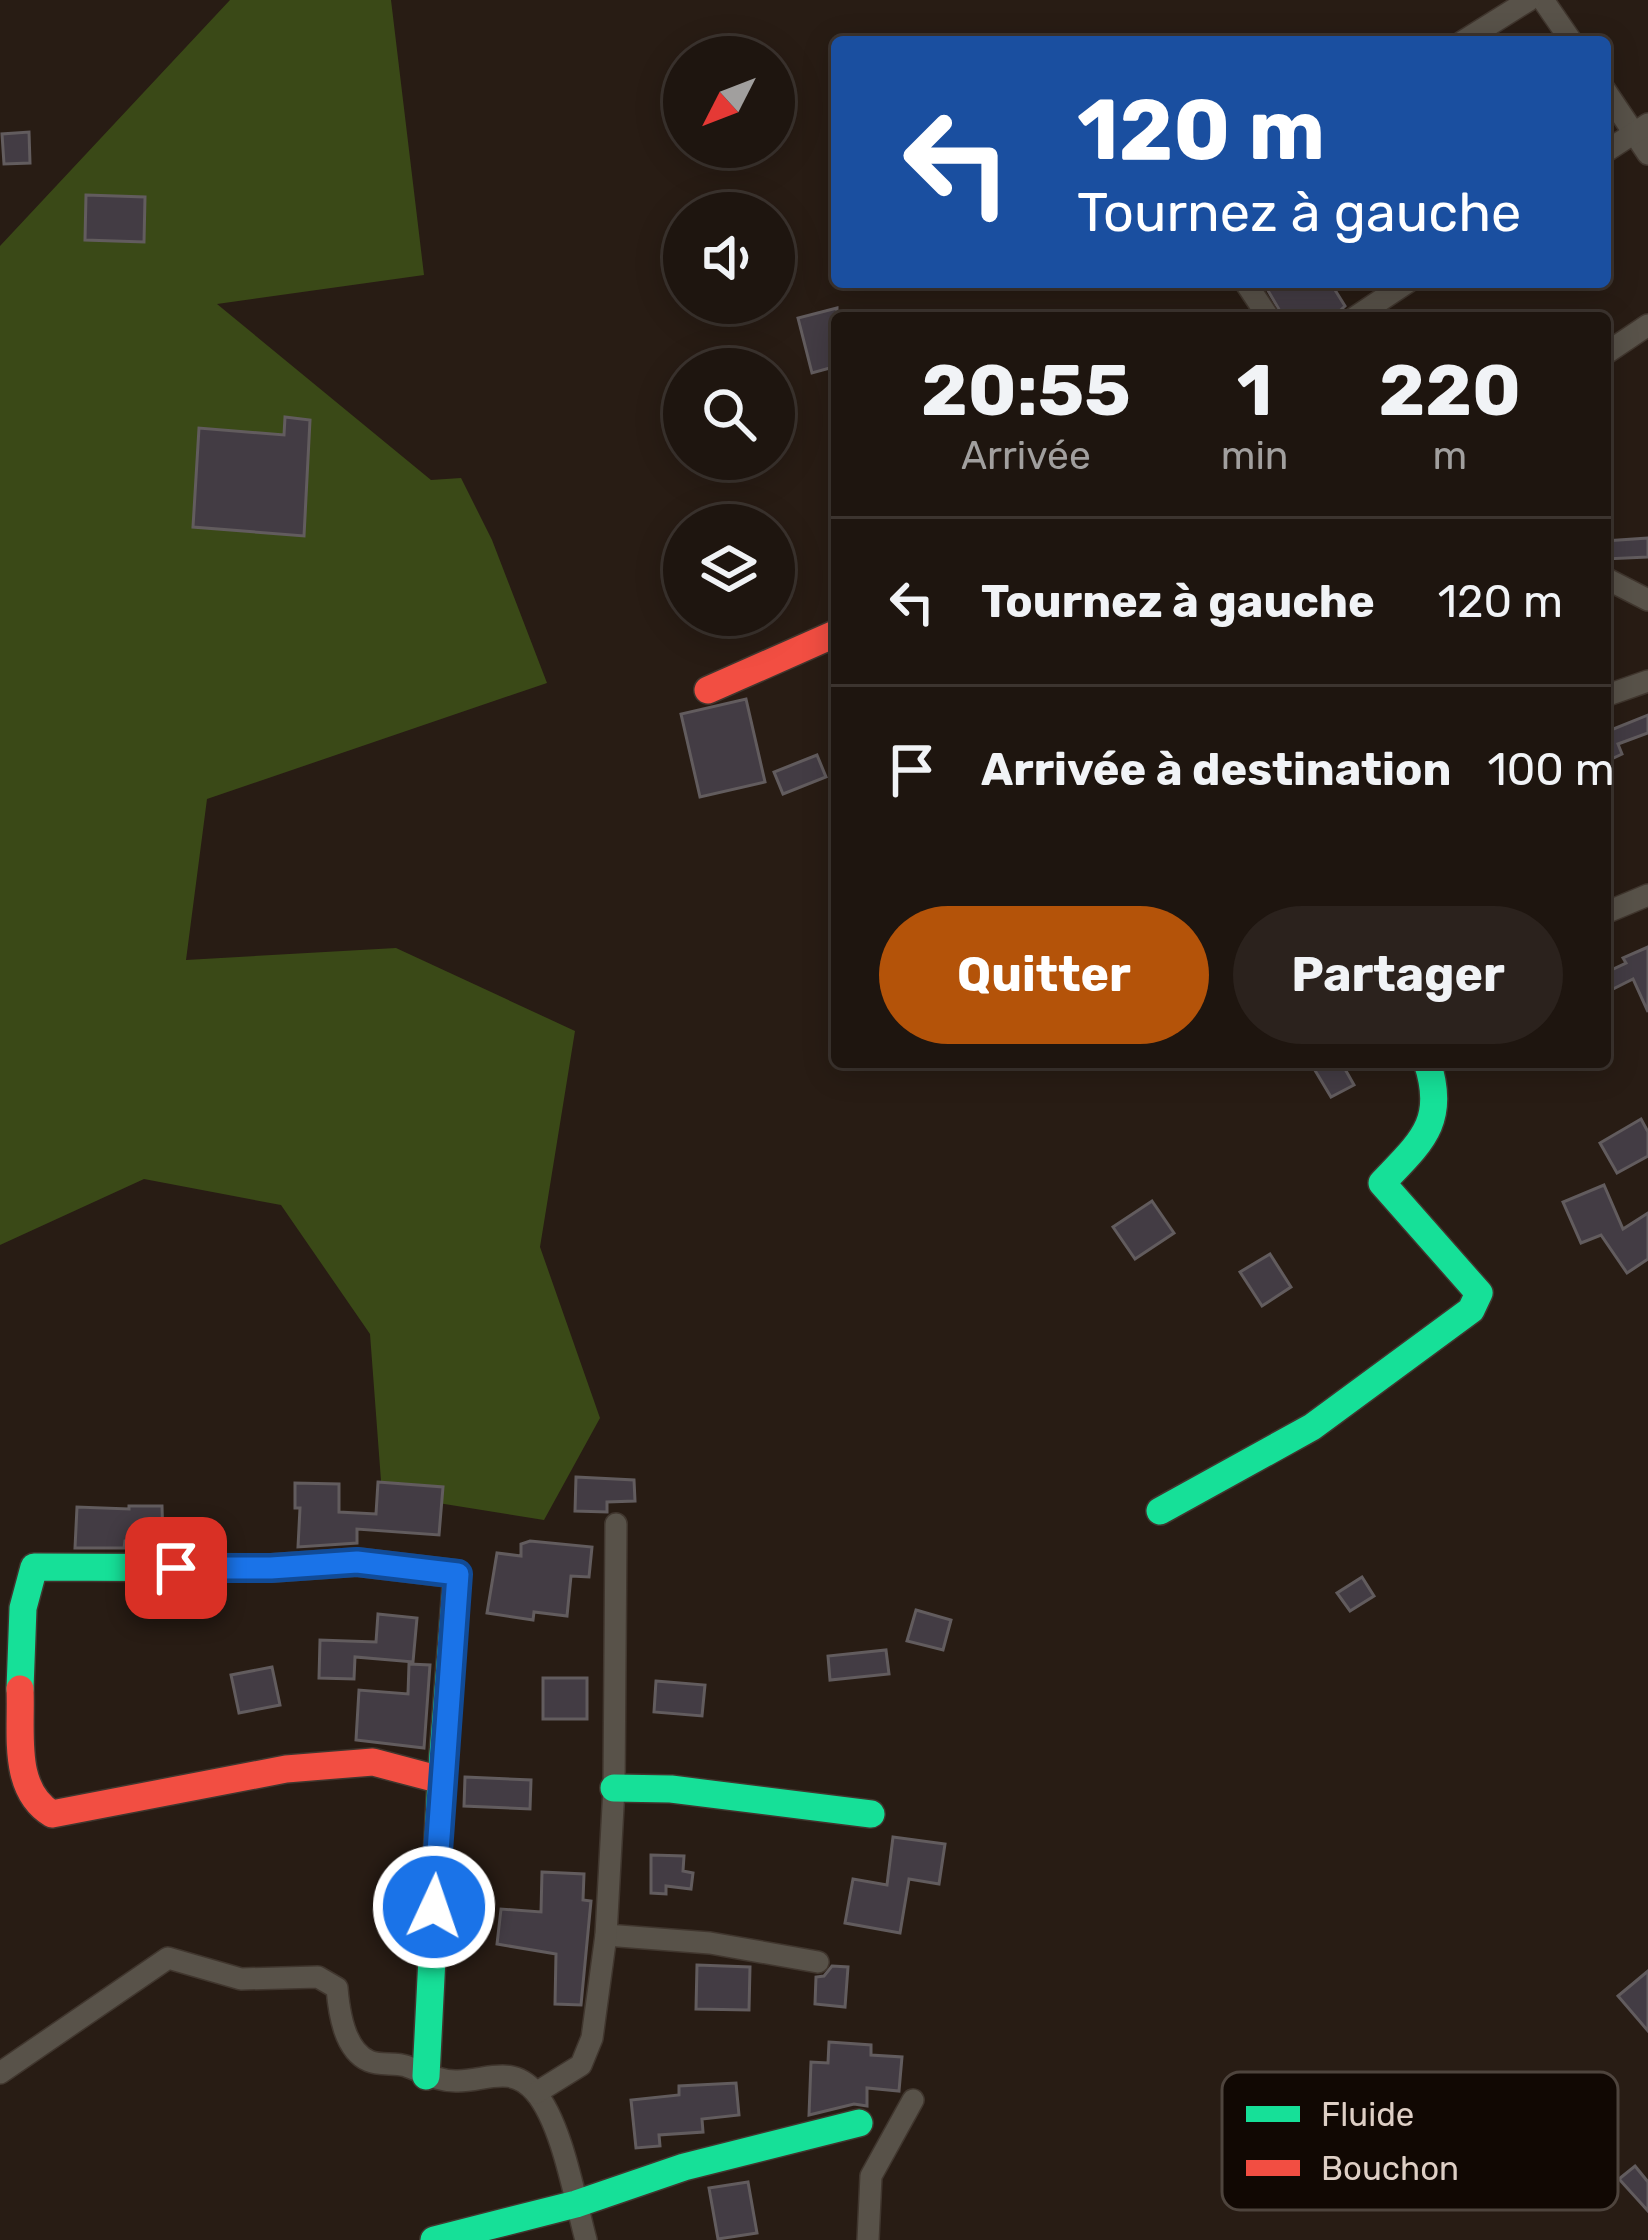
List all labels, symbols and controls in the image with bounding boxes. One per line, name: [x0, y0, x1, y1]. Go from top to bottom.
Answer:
north arrow: [663, 36, 795, 168]
map controls: [663, 36, 795, 636]
text: 120 m: [1077, 80, 1325, 180]
icon: left: [879, 84, 1035, 240]
text: Tournez à gauche: [1077, 181, 1521, 245]
button: sound: [663, 192, 795, 324]
button: search: [663, 348, 795, 480]
text: 20:55: [921, 348, 1131, 433]
text: 1: [1237, 348, 1273, 433]
text: 220: [1378, 348, 1521, 433]
text: Arrivée: [961, 433, 1091, 479]
text: min: [1221, 433, 1289, 479]
text: m: [1432, 433, 1467, 479]
button: layers: [663, 504, 795, 636]
icon: left: [879, 569, 945, 635]
text: Tournez à gauche: [981, 575, 1375, 628]
text: 120 m: [1438, 575, 1563, 628]
icon: arrive: [879, 737, 945, 803]
text: Arrivée à destination: [981, 743, 1451, 796]
text: 100 m: [1487, 743, 1615, 796]
button: Quitter: [879, 906, 1209, 1044]
button: Partager: [1233, 906, 1563, 1044]
pin: [125, 1517, 227, 1619]
icon: arrive: [143, 1535, 209, 1601]
position arrow: [371, 1844, 497, 1970]
legend: [1222, 2072, 1618, 2210]
text: Fluide: [1321, 2095, 1414, 2134]
text: Bouchon: [1321, 2149, 1459, 2188]

